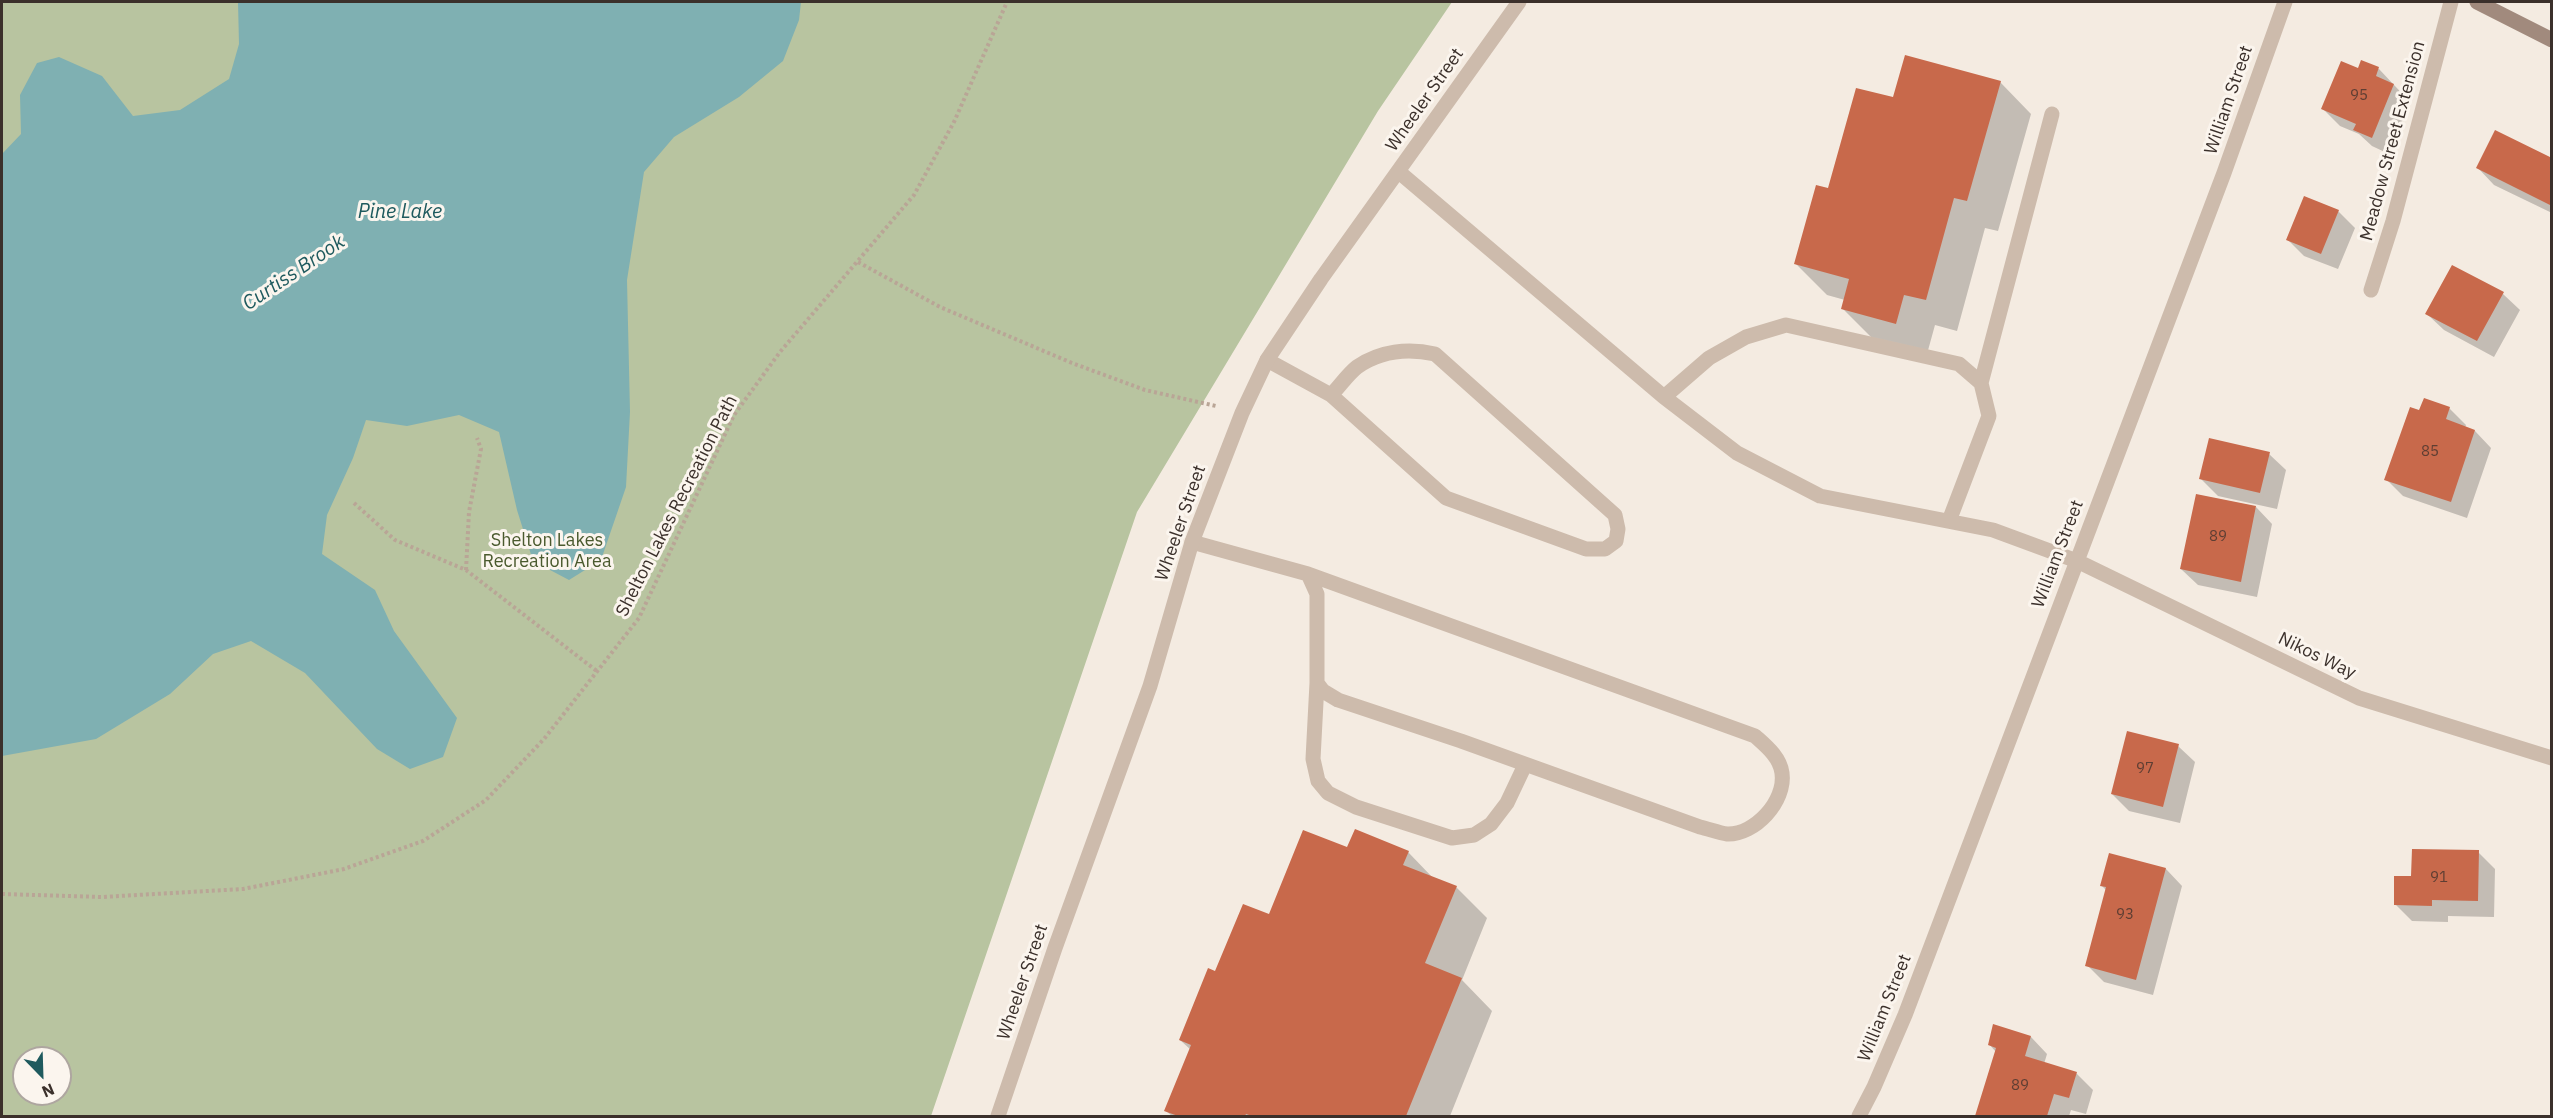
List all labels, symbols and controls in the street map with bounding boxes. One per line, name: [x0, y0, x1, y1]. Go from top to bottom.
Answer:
street label: Meadow Street Extension: [2356, 39, 2430, 243]
street label: William Street: [2200, 43, 2258, 157]
street label: Wheeler Street: [1381, 44, 1469, 156]
house number: 95: [2350, 87, 2368, 105]
water label: Pine Lake: [358, 200, 442, 224]
water label: Curtiss Brook: [238, 230, 350, 316]
street label: Shelton Lakes Recreation Path: [612, 392, 742, 620]
house number: 85: [2421, 443, 2439, 461]
street label: Wheeler Street: [1151, 462, 1211, 584]
street label: William Street: [2028, 497, 2088, 611]
house number: 89: [2209, 528, 2227, 546]
park label: Shelton Lakes Recreation Area: [482, 530, 612, 572]
street label: Nikos Way: [2275, 628, 2359, 684]
house number: 97: [2136, 760, 2154, 778]
house number: 91: [2430, 869, 2448, 887]
house number: 93: [2116, 906, 2134, 924]
street label: Wheeler Street: [993, 921, 1053, 1043]
street label: William Street: [1854, 951, 1916, 1065]
north arrow: [12, 1046, 72, 1106]
house number: 89: [2011, 1077, 2029, 1095]
text: N: [39, 1079, 57, 1102]

